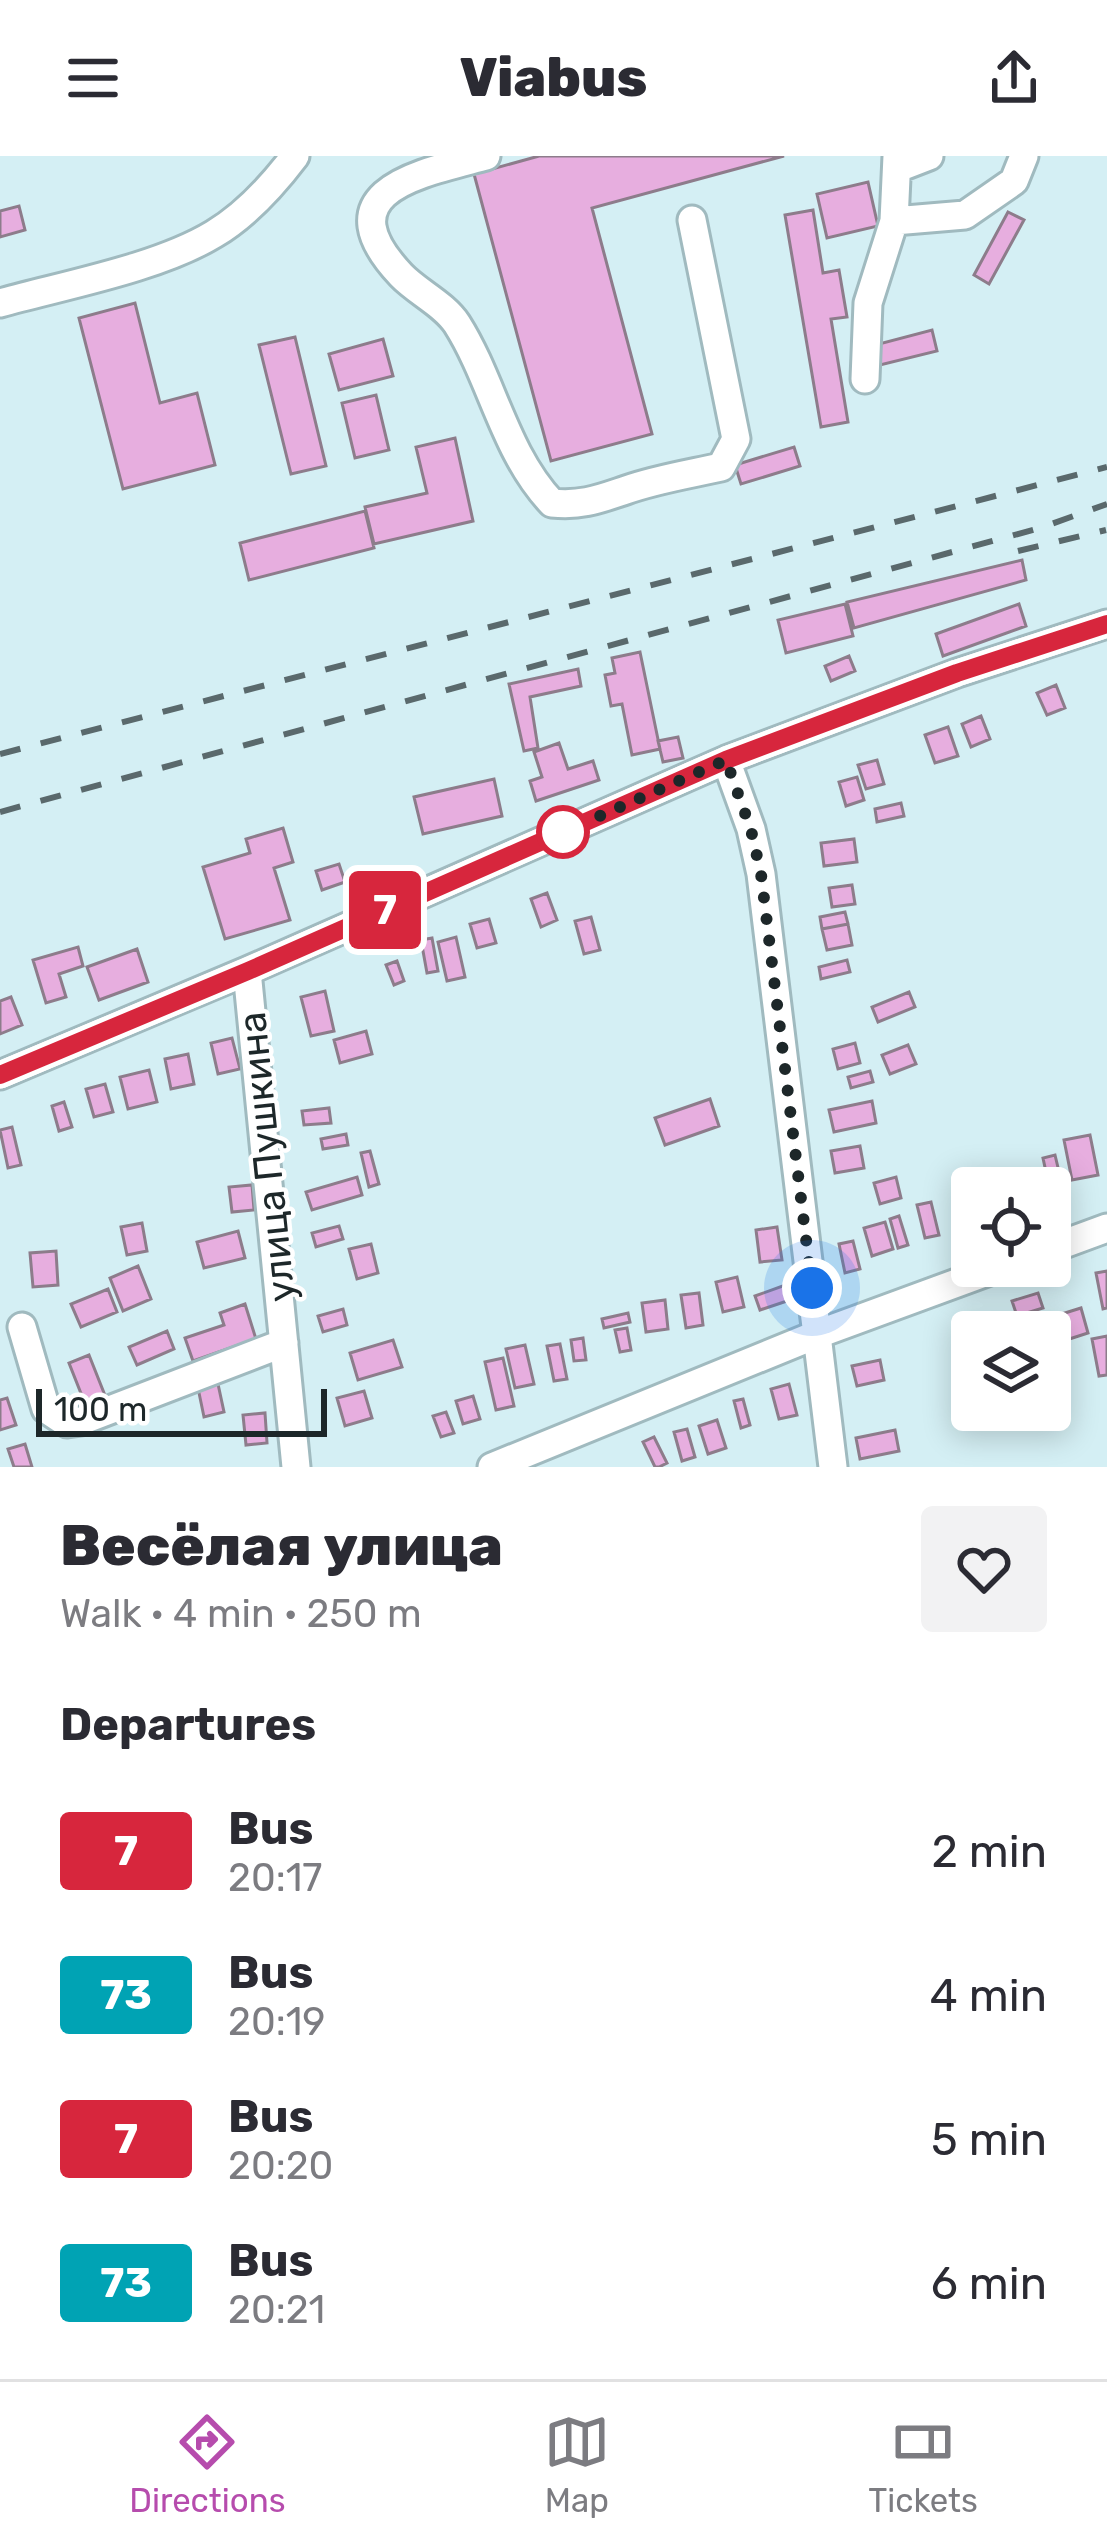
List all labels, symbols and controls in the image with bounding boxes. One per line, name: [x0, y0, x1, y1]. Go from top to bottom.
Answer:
icon: menu: [60, 45, 126, 111]
icon: share: [981, 45, 1047, 111]
text: Viabus: [460, 46, 647, 110]
unlabelled marker: [538, 807, 588, 857]
line badge: 7: [346, 871, 424, 949]
text: 7: [373, 885, 397, 935]
street label: улица Пушкина: [229, 1010, 305, 1304]
map controls: [951, 1167, 1071, 1431]
button: locate: [951, 1167, 1071, 1287]
your location: [782, 1258, 842, 1318]
button: layers: [951, 1311, 1071, 1431]
scale bar: [36, 1383, 327, 1436]
text: 100 m: [54, 1390, 147, 1429]
button: heart: [921, 1506, 1047, 1632]
text: Весёлая улица: [60, 1512, 503, 1579]
text: Walk · 4 min · 250 m: [60, 1591, 422, 1637]
text: Departures: [60, 1698, 316, 1751]
text: Bus: [228, 1802, 313, 1855]
text: 2 min: [931, 1825, 1047, 1878]
text: 7: [114, 1826, 138, 1876]
text: 20:17: [228, 1855, 322, 1901]
text: Bus: [228, 1946, 313, 1999]
text: 4 min: [930, 1969, 1047, 2022]
text: 73: [100, 1970, 152, 2020]
text: 20:19: [228, 1999, 325, 2045]
text: Bus: [228, 2090, 313, 2143]
text: 5 min: [931, 2113, 1047, 2166]
text: 7: [114, 2114, 138, 2164]
text: 20:20: [228, 2143, 333, 2189]
text: Bus: [228, 2234, 313, 2287]
text: 6 min: [931, 2257, 1047, 2310]
text: 73: [100, 2258, 152, 2308]
text: 20:21: [228, 2287, 325, 2333]
tab: Directions: [129, 2409, 285, 2520]
tab: Map: [544, 2409, 610, 2520]
tab: Tickets: [868, 2409, 978, 2520]

